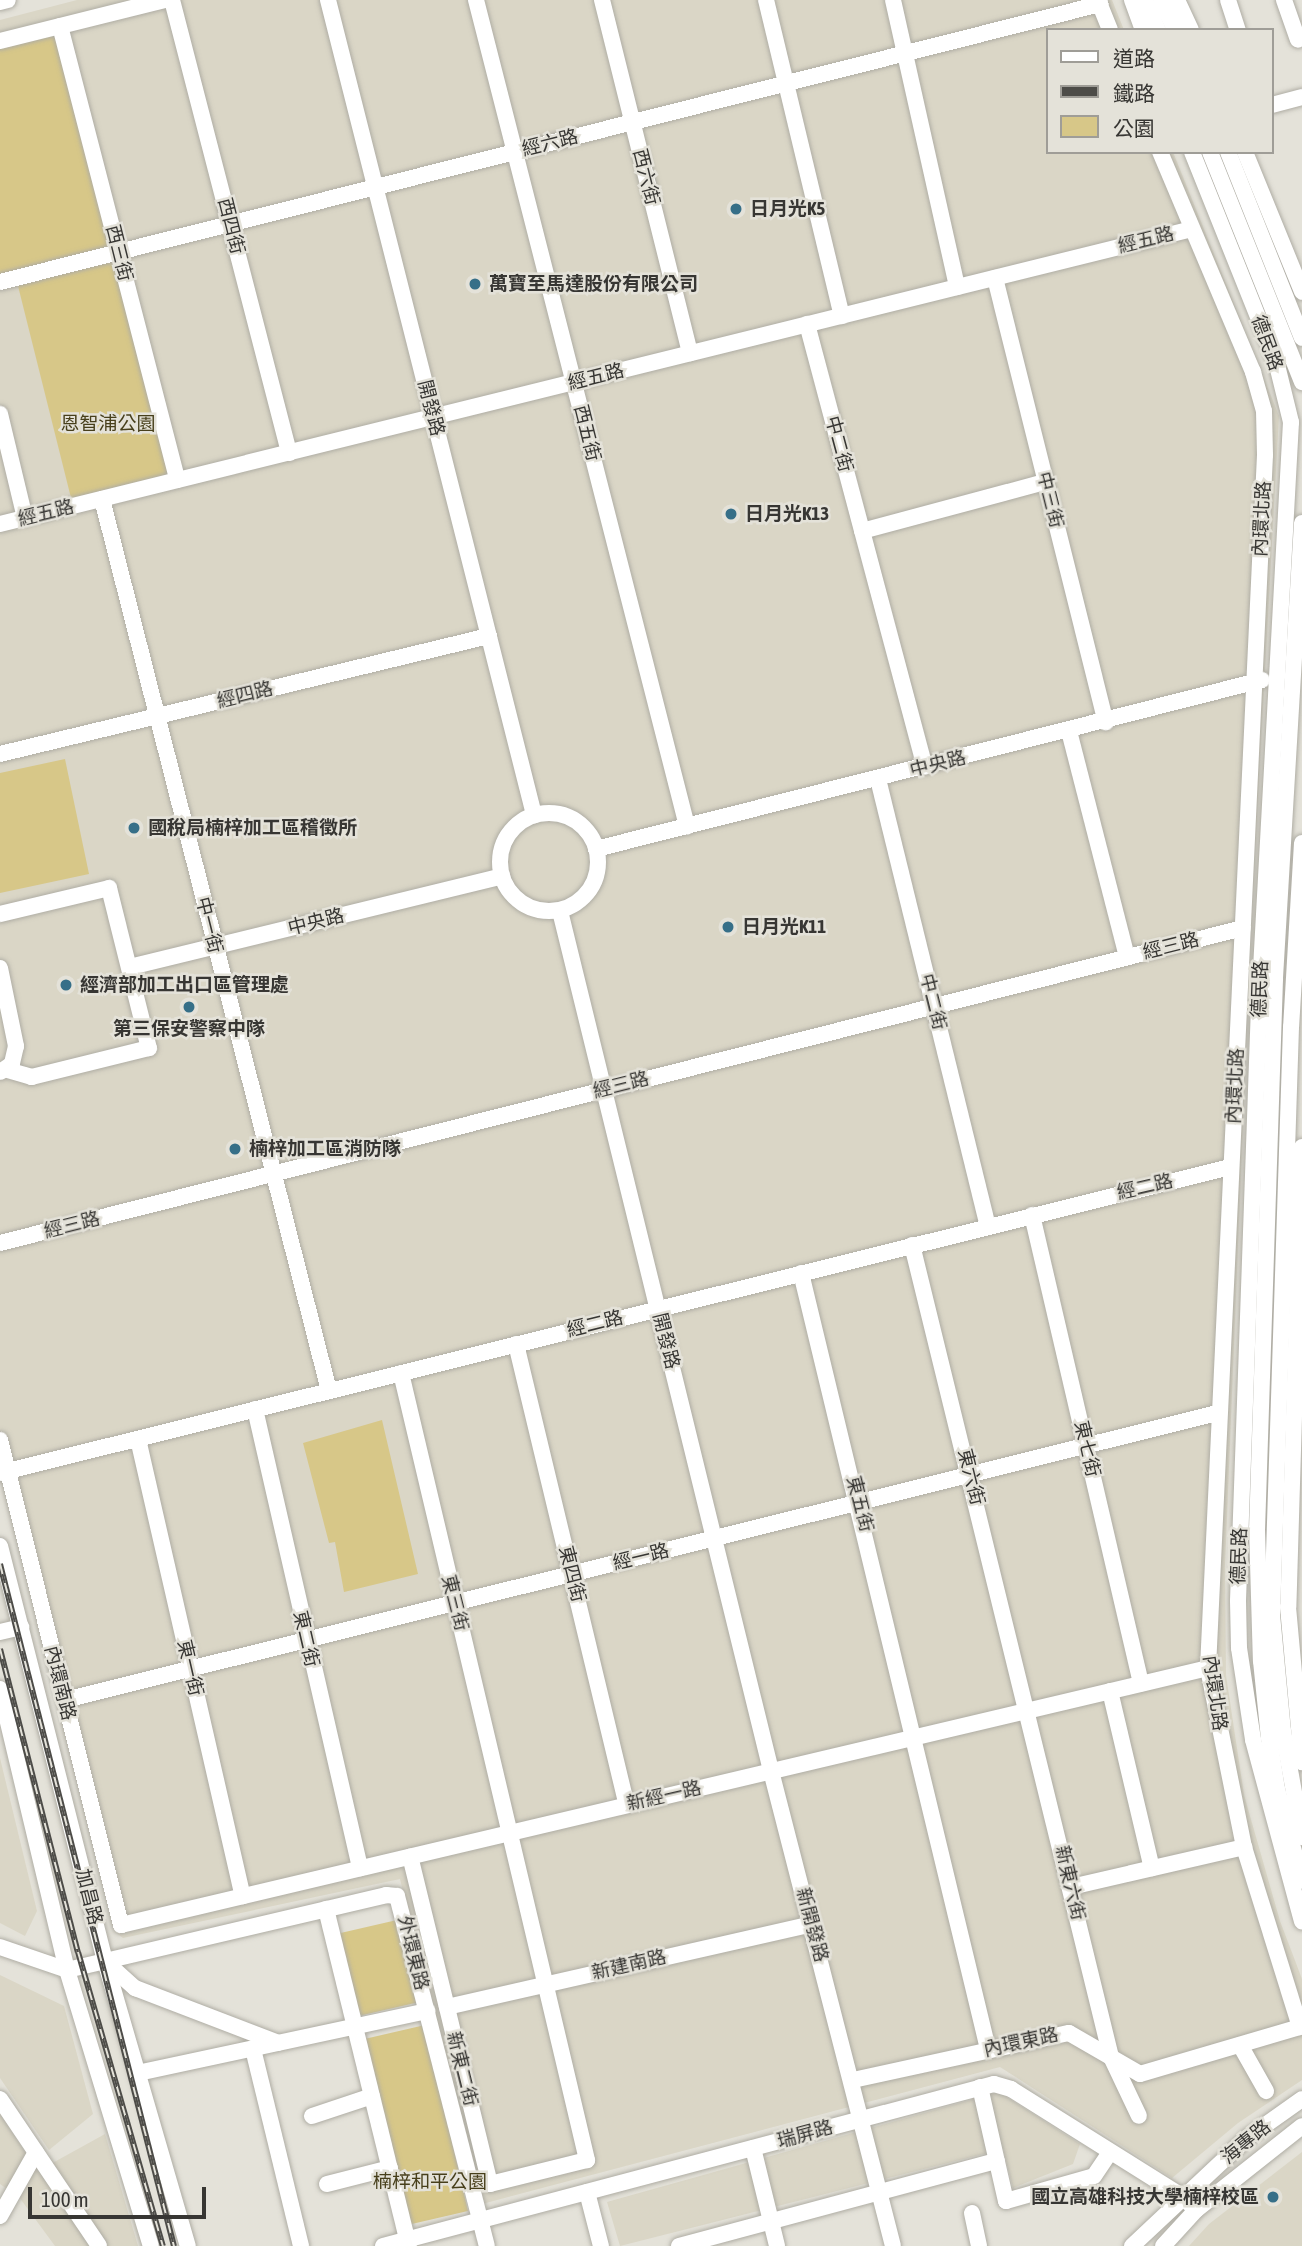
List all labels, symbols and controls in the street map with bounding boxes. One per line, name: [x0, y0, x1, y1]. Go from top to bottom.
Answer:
legend: [1046, 28, 1274, 154]
text: 道路: [1113, 46, 1155, 70]
text: 鐵路: [1113, 81, 1155, 105]
text: 公園: [1113, 116, 1155, 140]
street label: 經六路: [520, 125, 580, 161]
street label: 西六街: [628, 147, 664, 207]
street label: 西四街: [213, 196, 249, 256]
place label: 日月光K5: [750, 198, 825, 220]
marker: 日月光K5: [728, 201, 744, 217]
street label: 經五路: [1116, 222, 1176, 258]
street label: 西三街: [101, 223, 137, 283]
place label: 萬寶至馬達股份有限公司: [489, 273, 698, 295]
marker: 萬寶至馬達股份有限公司: [467, 276, 483, 292]
street label: 德民路: [1247, 312, 1287, 374]
street label: 經五路: [566, 359, 626, 395]
street label: 開發路: [413, 378, 449, 438]
street label: 西五街: [569, 403, 605, 463]
park label: 恩智浦公園: [61, 413, 155, 435]
street label: 中二街: [821, 414, 857, 474]
street label: 中三街: [1032, 470, 1068, 530]
street label: 內環北路: [1249, 480, 1275, 558]
street label: 經五路: [16, 495, 76, 531]
place label: 日月光K13: [745, 503, 829, 525]
marker: 日月光K13: [723, 506, 739, 522]
street label: 經四路: [215, 677, 275, 713]
street label: 中央路: [908, 746, 968, 782]
place label: 國稅局楠梓加工區稽徵所: [148, 817, 357, 839]
marker: 國稅局楠梓加工區稽徵所: [126, 820, 142, 836]
street label: 中一街: [191, 895, 227, 955]
street label: 中央路: [286, 904, 346, 940]
place label: 日月光K11: [742, 916, 826, 938]
marker: 日月光K11: [720, 919, 736, 935]
street label: 經三路: [1141, 928, 1201, 964]
street label: 德民路: [1248, 960, 1272, 1018]
street label: 中二街: [915, 972, 951, 1032]
place label: 經濟部加工出口區管理處: [80, 974, 289, 996]
marker: 經濟部加工出口區管理處: [58, 977, 74, 993]
marker: 第三保安警察中隊: [181, 999, 197, 1015]
place label: 第三保安警察中隊: [113, 1018, 265, 1040]
street label: 內環北路: [1222, 1047, 1248, 1125]
street label: 經三路: [591, 1067, 651, 1103]
place label: 楠梓加工區消防隊: [249, 1138, 401, 1160]
marker: 楠梓加工區消防隊: [227, 1141, 243, 1157]
street label: 經二路: [1115, 1169, 1175, 1205]
street label: 經三路: [42, 1207, 102, 1243]
street label: 經二路: [565, 1306, 625, 1342]
street label: 開發路: [648, 1311, 684, 1371]
street label: 東七街: [1069, 1419, 1105, 1479]
street label: 東六街: [953, 1447, 989, 1507]
street label: 東五街: [842, 1474, 878, 1534]
street label: 德民路: [1227, 1527, 1251, 1585]
street label: 經一路: [611, 1539, 671, 1575]
street label: 東四街: [554, 1544, 590, 1604]
street label: 東三街: [437, 1573, 473, 1633]
street label: 東二街: [288, 1609, 324, 1669]
street label: 東一街: [172, 1638, 208, 1698]
street label: 內環南路: [40, 1643, 80, 1723]
street label: 內環北路: [1198, 1654, 1232, 1732]
street label: 新經一路: [624, 1776, 704, 1816]
street label: 新東六街: [1050, 1843, 1090, 1923]
street label: 加昌路: [71, 1867, 107, 1927]
street label: 新開發路: [791, 1885, 833, 1965]
street label: 外環東路: [393, 1913, 433, 1993]
street label: 新建南路: [589, 1945, 669, 1985]
street label: 內環東路: [981, 2023, 1061, 2061]
street label: 新東二街: [442, 2029, 482, 2109]
street label: 海專路: [1217, 2115, 1275, 2169]
street label: 瑞屏路: [775, 2116, 835, 2152]
park label: 楠梓和平公園: [373, 2171, 487, 2193]
scale bar: [32, 2172, 210, 2216]
place label: 國立高雄科技大學楠梓校區: [1031, 2186, 1259, 2208]
text: 100 m: [41, 2187, 89, 2211]
marker: 國立高雄科技大學楠梓校區: [1265, 2189, 1281, 2205]

